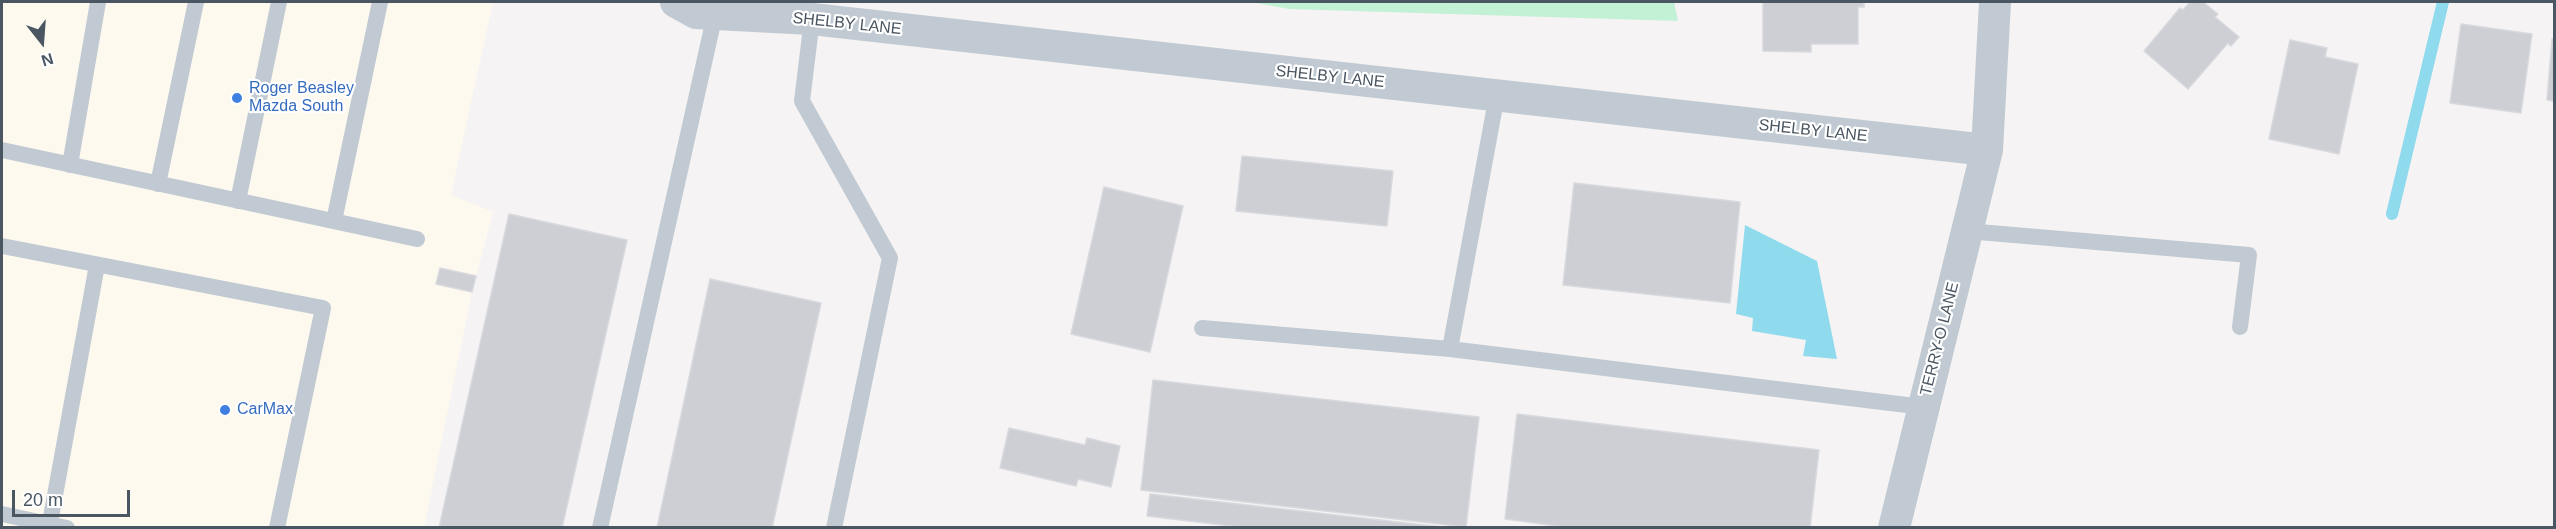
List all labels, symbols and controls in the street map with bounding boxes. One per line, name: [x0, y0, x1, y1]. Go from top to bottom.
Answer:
street label: SHELBY LANE: [792, 9, 902, 39]
north arrow: [12, 12, 72, 72]
text: N: [39, 50, 55, 70]
street label: SHELBY LANE: [1275, 62, 1385, 92]
place label: Roger Beasley Mazda South: [249, 79, 354, 117]
marker: Roger Beasley Mazda South: [230, 91, 244, 105]
street label: SHELBY LANE: [1758, 116, 1868, 146]
street label: TERRY-O LANE: [1917, 280, 1963, 398]
place label: CarMax: [237, 400, 293, 420]
marker: CarMax: [218, 403, 232, 417]
scale bar: [15, 478, 134, 516]
text: 20 m: [23, 490, 63, 510]

